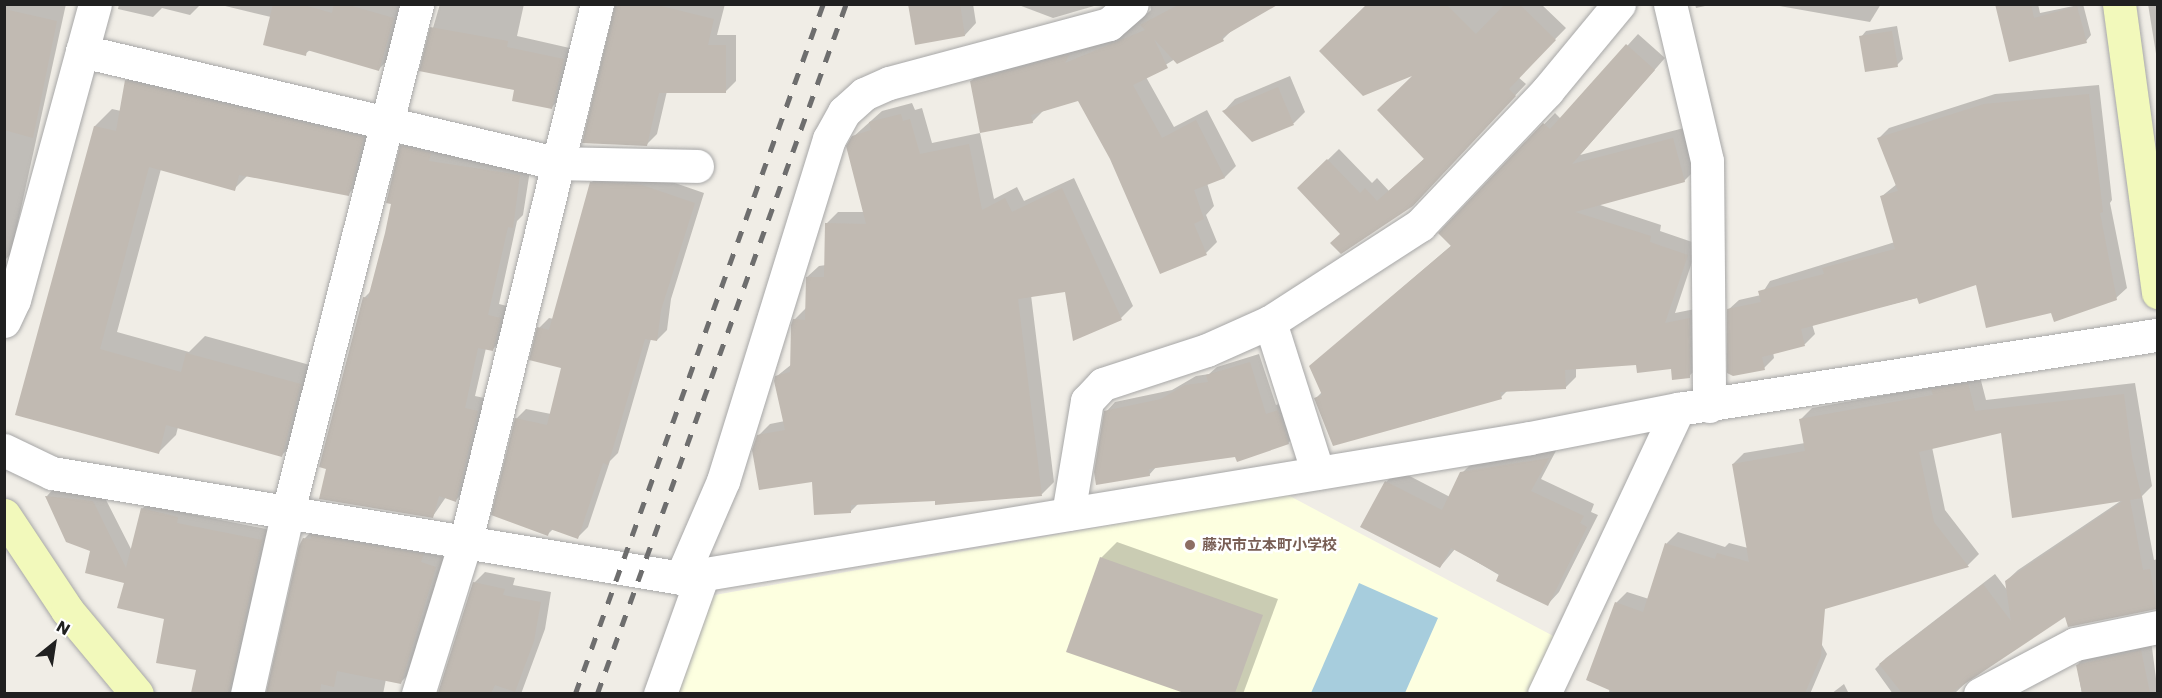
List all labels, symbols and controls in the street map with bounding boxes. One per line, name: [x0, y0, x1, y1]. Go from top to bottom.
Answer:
place label: 藤沢市立本町小学校: [1202, 536, 1337, 554]
marker: 藤沢市立本町小学校: [1183, 538, 1197, 552]
north arrow: [24, 614, 84, 674]
text: N: [52, 615, 74, 641]

